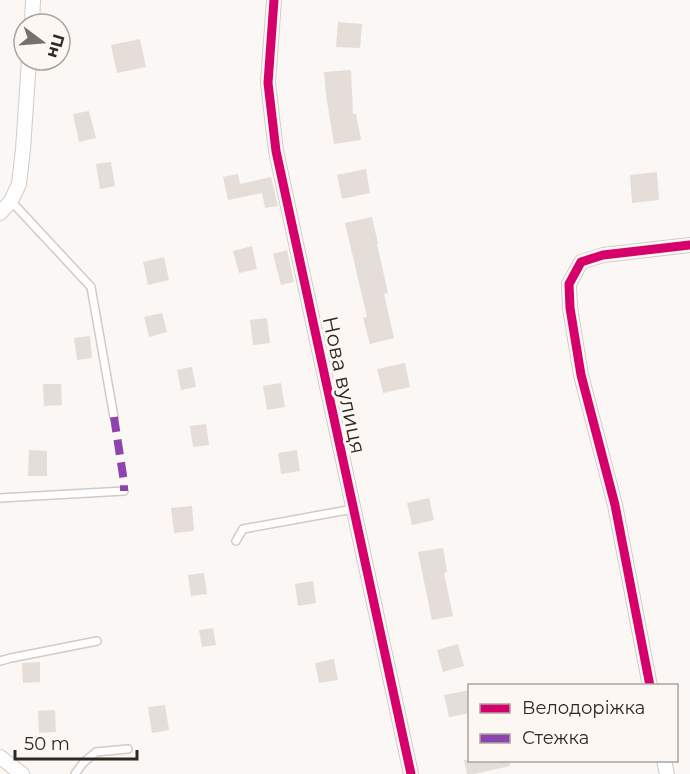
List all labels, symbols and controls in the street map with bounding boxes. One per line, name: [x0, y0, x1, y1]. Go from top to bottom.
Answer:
north arrow: [12, 12, 72, 72]
text: Пн: [43, 32, 68, 60]
street label: Нова вулиця: [318, 314, 371, 456]
legend: [468, 684, 678, 762]
text: Велодоріжка: [522, 697, 645, 719]
scale bar: [15, 723, 136, 761]
text: Стежка: [522, 727, 589, 749]
text: 50 m: [24, 733, 70, 755]

